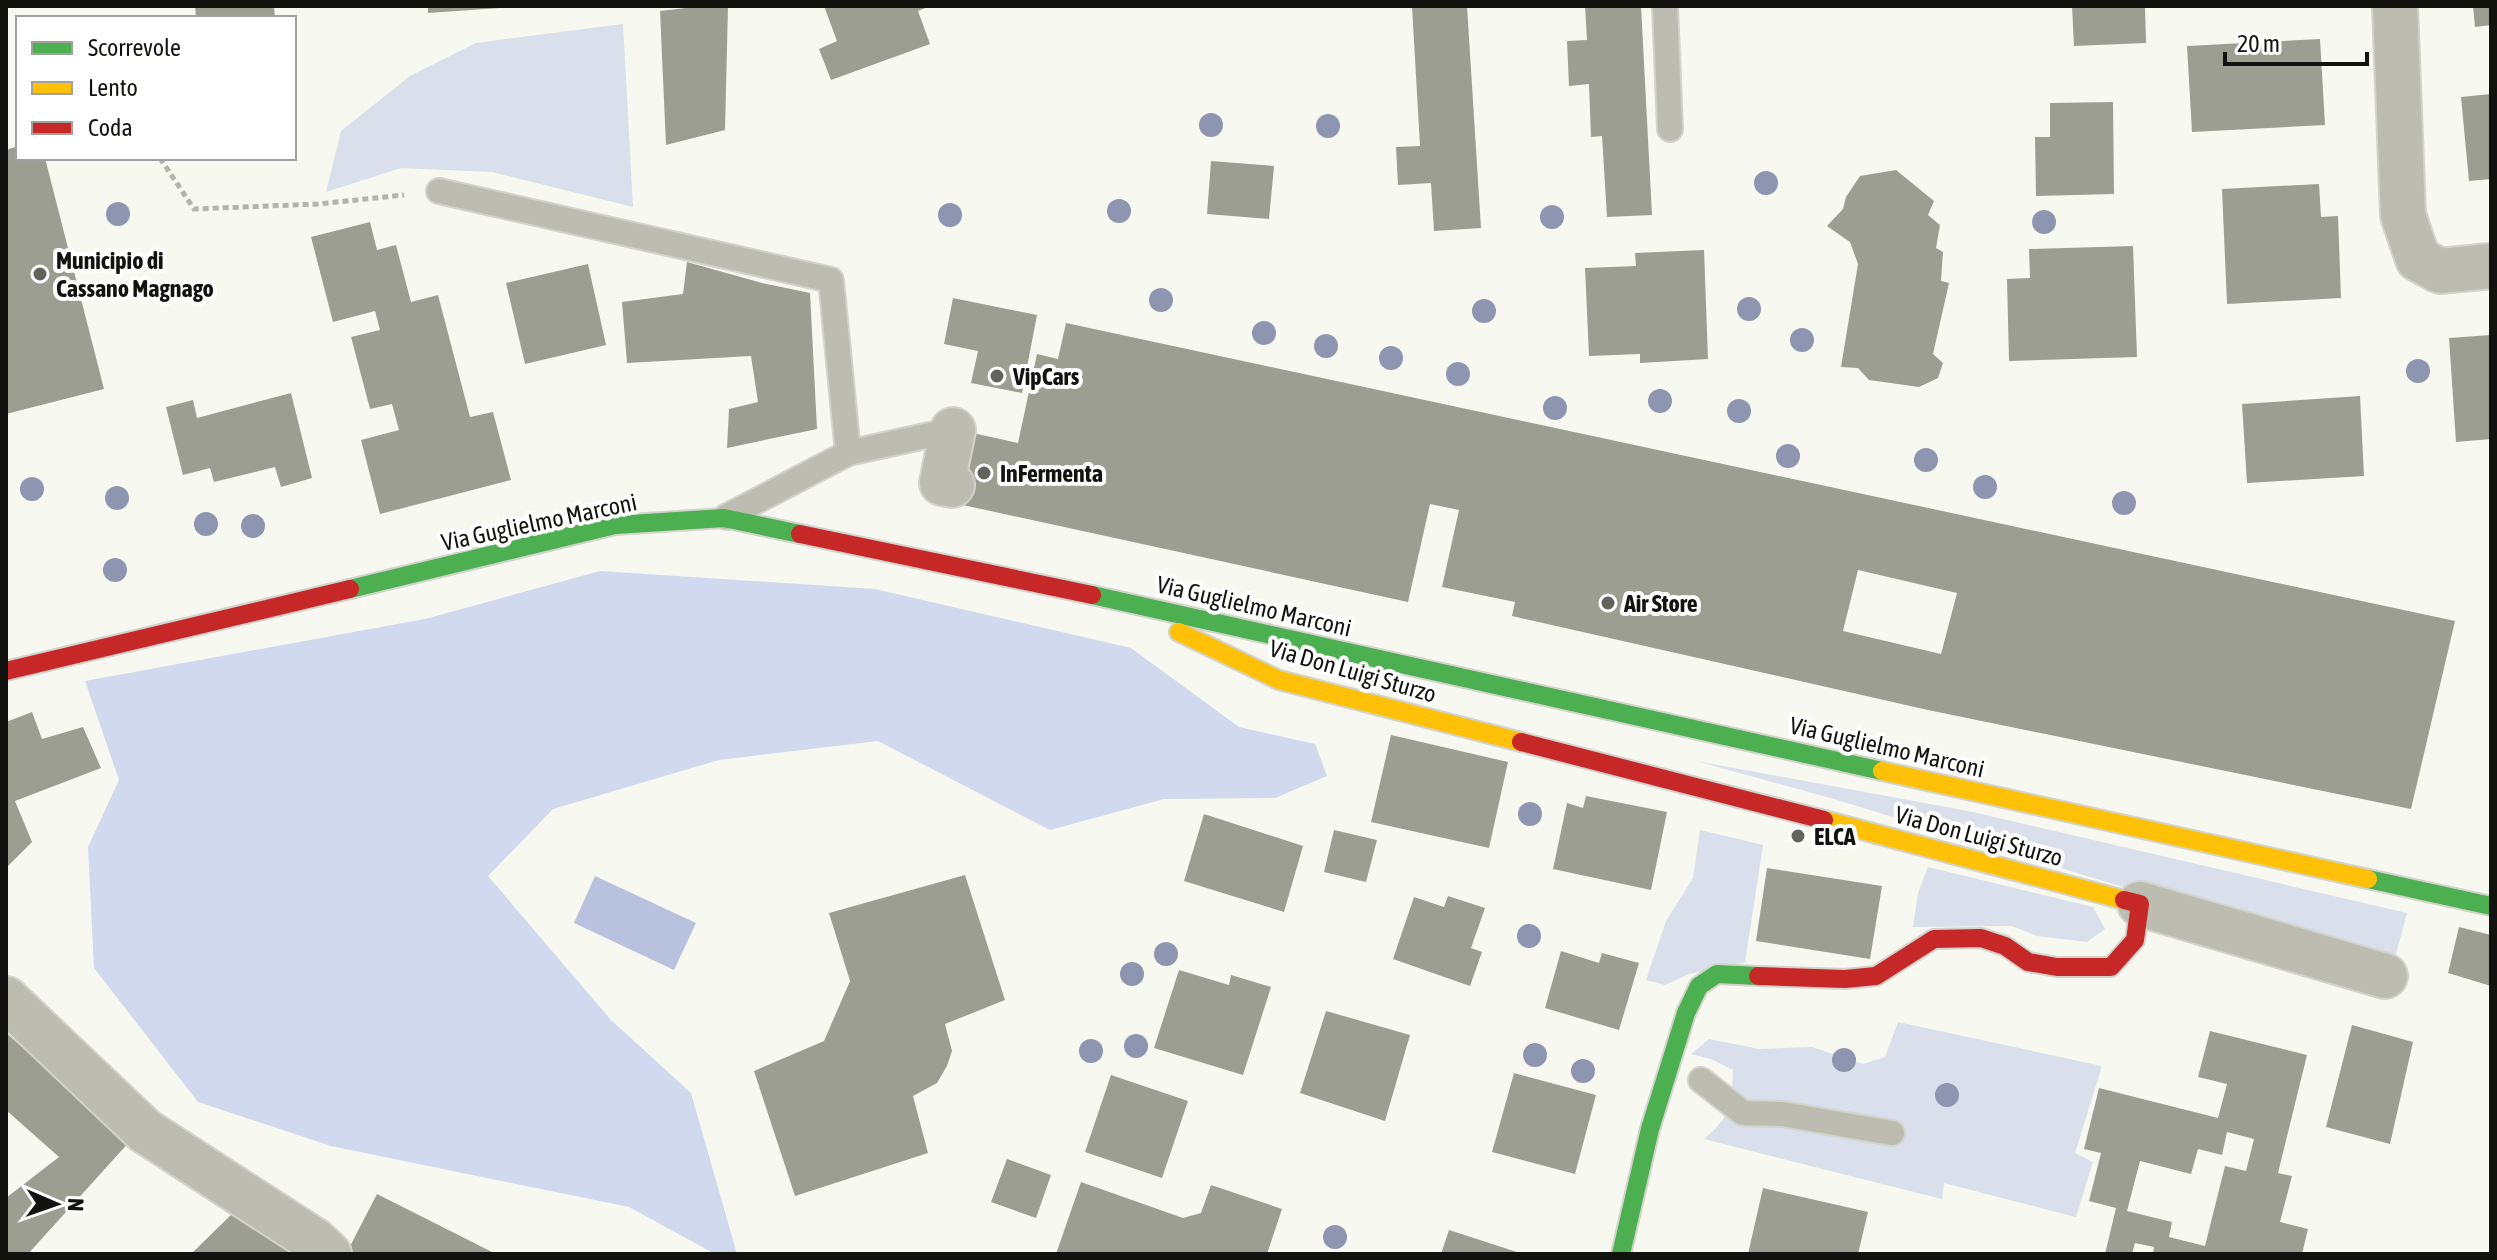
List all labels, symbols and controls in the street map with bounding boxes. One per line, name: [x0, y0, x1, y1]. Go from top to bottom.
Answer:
legend: [16, 16, 296, 160]
scale bar: [2225, 16, 2367, 66]
text: 20 m: [2237, 30, 2280, 57]
text: Scorrevole: [88, 34, 181, 61]
text: Lento: [88, 74, 138, 101]
text: Coda: [88, 114, 133, 141]
place label: Municipio di Cassano Magnago: [56, 247, 214, 302]
marker: Municipio di Cassano Magnago: [31, 265, 49, 283]
place label: VipCars: [1012, 363, 1080, 390]
marker: VipCars: [988, 367, 1006, 385]
place label: InFermenta: [1000, 460, 1103, 487]
marker: InFermenta: [975, 464, 993, 482]
street label: Via Guglielmo Marconi: [439, 488, 639, 556]
street label: Via Guglielmo Marconi: [1154, 570, 1354, 642]
place label: Air Store: [1623, 590, 1698, 617]
marker: Air Store: [1599, 594, 1617, 612]
street label: Via Don Luigi Sturzo: [1266, 634, 1440, 708]
street label: Via Guglielmo Marconi: [1787, 711, 1987, 783]
street label: Via Don Luigi Sturzo: [1892, 801, 2066, 871]
place label: ELCA: [1814, 823, 1856, 850]
marker: ELCA: [1789, 827, 1807, 845]
north arrow: [16, 1164, 96, 1244]
text: N: [63, 1198, 89, 1212]

